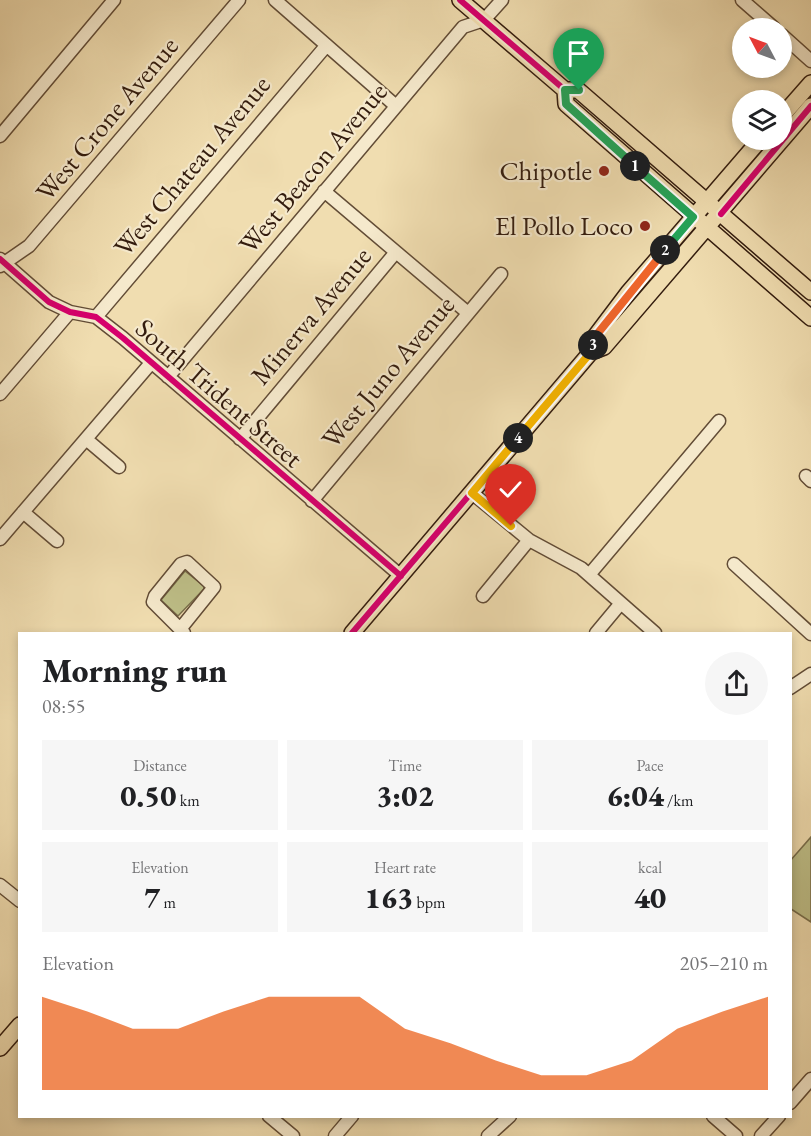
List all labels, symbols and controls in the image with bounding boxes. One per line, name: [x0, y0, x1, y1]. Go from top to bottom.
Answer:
north arrow: [732, 18, 792, 78]
map controls: [732, 18, 792, 150]
pin: [553, 28, 604, 90]
street label: West Crone Avenue: [28, 29, 186, 208]
icon: arrive: [562, 37, 595, 70]
street label: West Chateau Avenue: [106, 68, 278, 263]
street label: West Beacon Avenue: [231, 75, 395, 261]
button: layers: [732, 90, 792, 150]
pin: 1: [620, 151, 650, 181]
place label: Chipotle: [499, 153, 592, 188]
text: 1: [631, 155, 639, 176]
marker: Chipotle: [597, 164, 611, 178]
place label: El Pollo Loco: [495, 208, 633, 243]
marker: El Pollo Loco: [638, 219, 652, 233]
pin: 2: [650, 235, 680, 265]
street label: Minerva Avenue: [243, 239, 379, 392]
text: 2: [661, 239, 669, 260]
street label: West Juno Avenue: [313, 288, 462, 455]
street label: South Trident Street: [128, 310, 311, 475]
pin: 3: [578, 330, 608, 360]
text: 3: [589, 334, 597, 355]
pin: 4: [503, 423, 533, 453]
text: 4: [514, 427, 522, 448]
pin: [485, 464, 536, 526]
icon: check: [494, 473, 527, 506]
text: Morning run: [42, 649, 227, 692]
button: share: [705, 652, 768, 715]
text: 08:55: [42, 693, 85, 719]
text: Distance: [133, 755, 187, 776]
text: Time: [388, 755, 422, 776]
text: Pace: [637, 755, 663, 776]
text: 0.50: [120, 776, 176, 815]
text: 3:02: [376, 776, 434, 815]
text: 6:04: [607, 776, 664, 815]
text: km: [176, 790, 200, 811]
text: /km: [664, 790, 693, 811]
text: Elevation: [131, 857, 189, 878]
text: Heart rate: [374, 857, 436, 878]
text: kcal: [638, 857, 662, 878]
text: 7: [144, 878, 160, 917]
text: 163: [365, 878, 413, 917]
text: 40: [634, 878, 666, 917]
text: m: [160, 892, 176, 913]
text: bpm: [413, 892, 445, 913]
text: Elevation: [42, 950, 114, 976]
text: 205–210 m: [680, 950, 768, 976]

